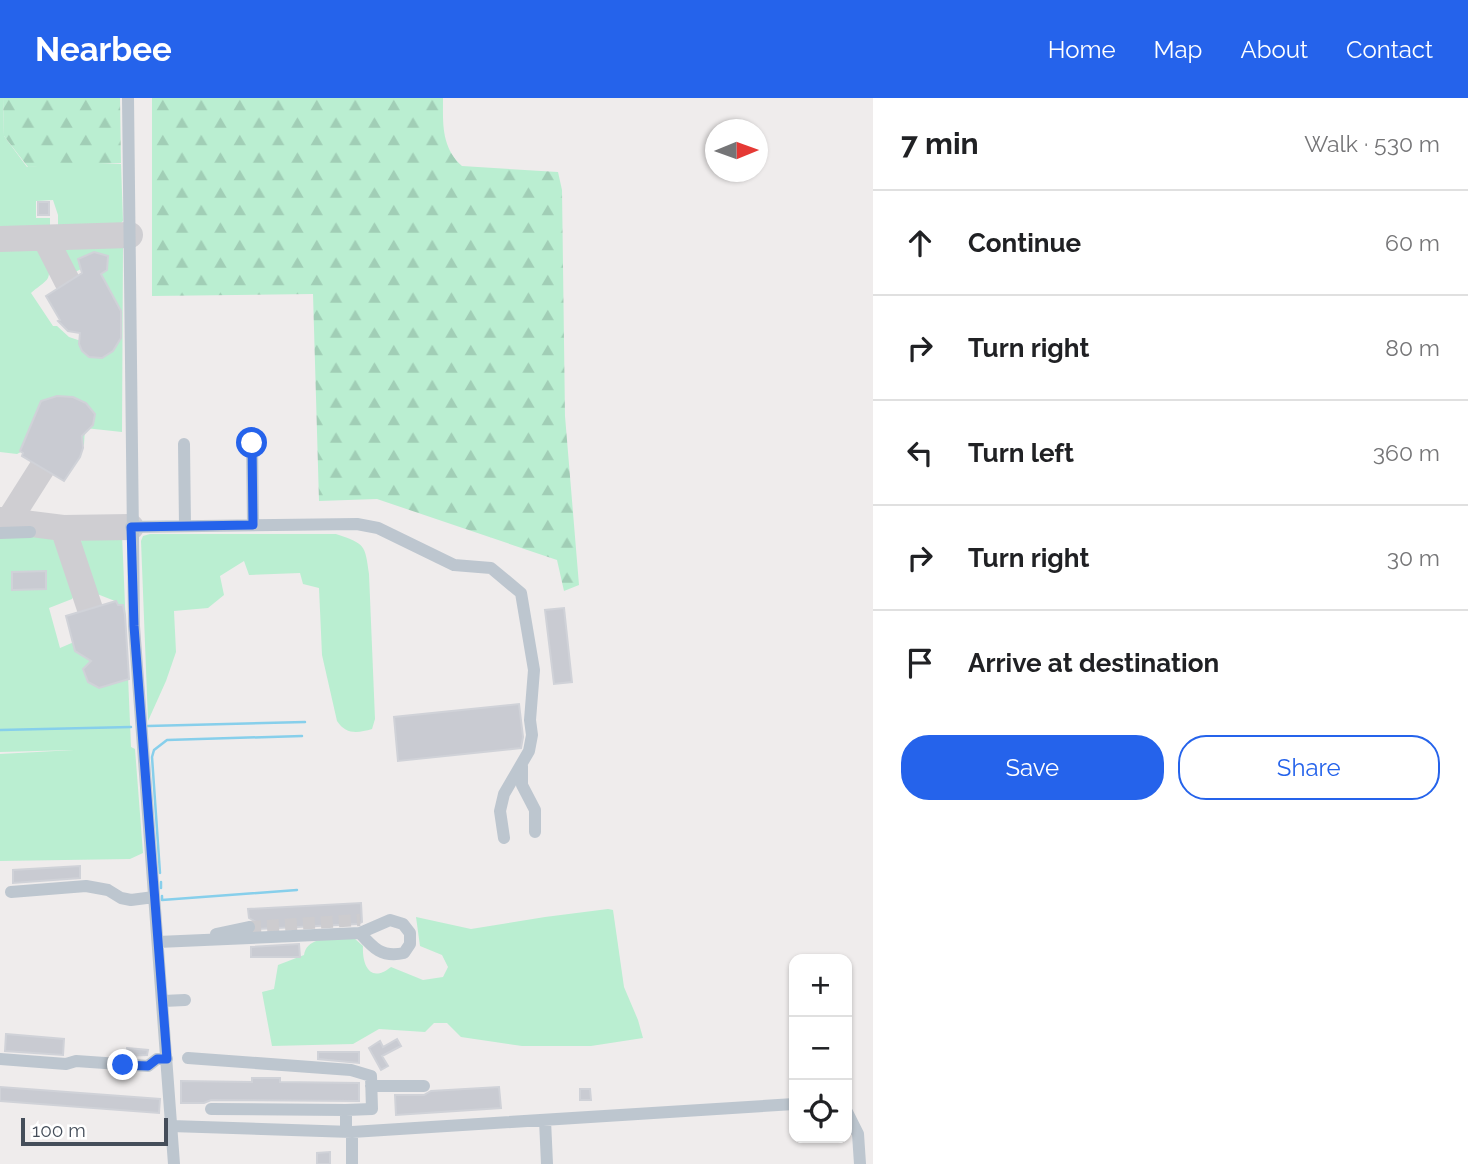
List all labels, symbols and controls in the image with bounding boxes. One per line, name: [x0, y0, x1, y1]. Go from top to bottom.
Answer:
text: Nearbee: [35, 30, 172, 69]
text: Home: [1048, 35, 1116, 64]
text: Map: [1154, 35, 1202, 64]
text: About: [1240, 35, 1308, 64]
text: Contact: [1346, 35, 1433, 64]
north arrow: [705, 119, 768, 182]
text: 7 min: [901, 126, 979, 161]
text: Walk · 530 m: [1304, 130, 1440, 157]
icon: ahead: [901, 224, 939, 262]
text: Continue: [968, 228, 1081, 258]
text: 60 m: [1385, 229, 1440, 256]
icon: right: [901, 329, 939, 367]
text: Turn right: [968, 333, 1089, 363]
text: 80 m: [1385, 334, 1440, 361]
route start: [236, 427, 267, 458]
icon: left: [901, 434, 939, 472]
text: Turn left: [968, 438, 1074, 468]
text: 360 m: [1373, 439, 1440, 466]
icon: right: [901, 539, 939, 577]
text: Turn right: [968, 543, 1089, 573]
text: 30 m: [1387, 544, 1440, 571]
icon: arrive: [901, 644, 939, 682]
text: Arrive at destination: [968, 648, 1219, 678]
button: Save: [901, 735, 1164, 800]
button: Share: [1178, 735, 1440, 800]
map controls: [789, 954, 852, 1143]
button: +: [789, 954, 852, 1017]
button: −: [789, 1017, 852, 1080]
route end: [107, 1049, 138, 1080]
button: locate: [789, 1080, 852, 1143]
scale bar: [21, 1115, 168, 1147]
text: 100 m: [32, 1119, 86, 1141]

